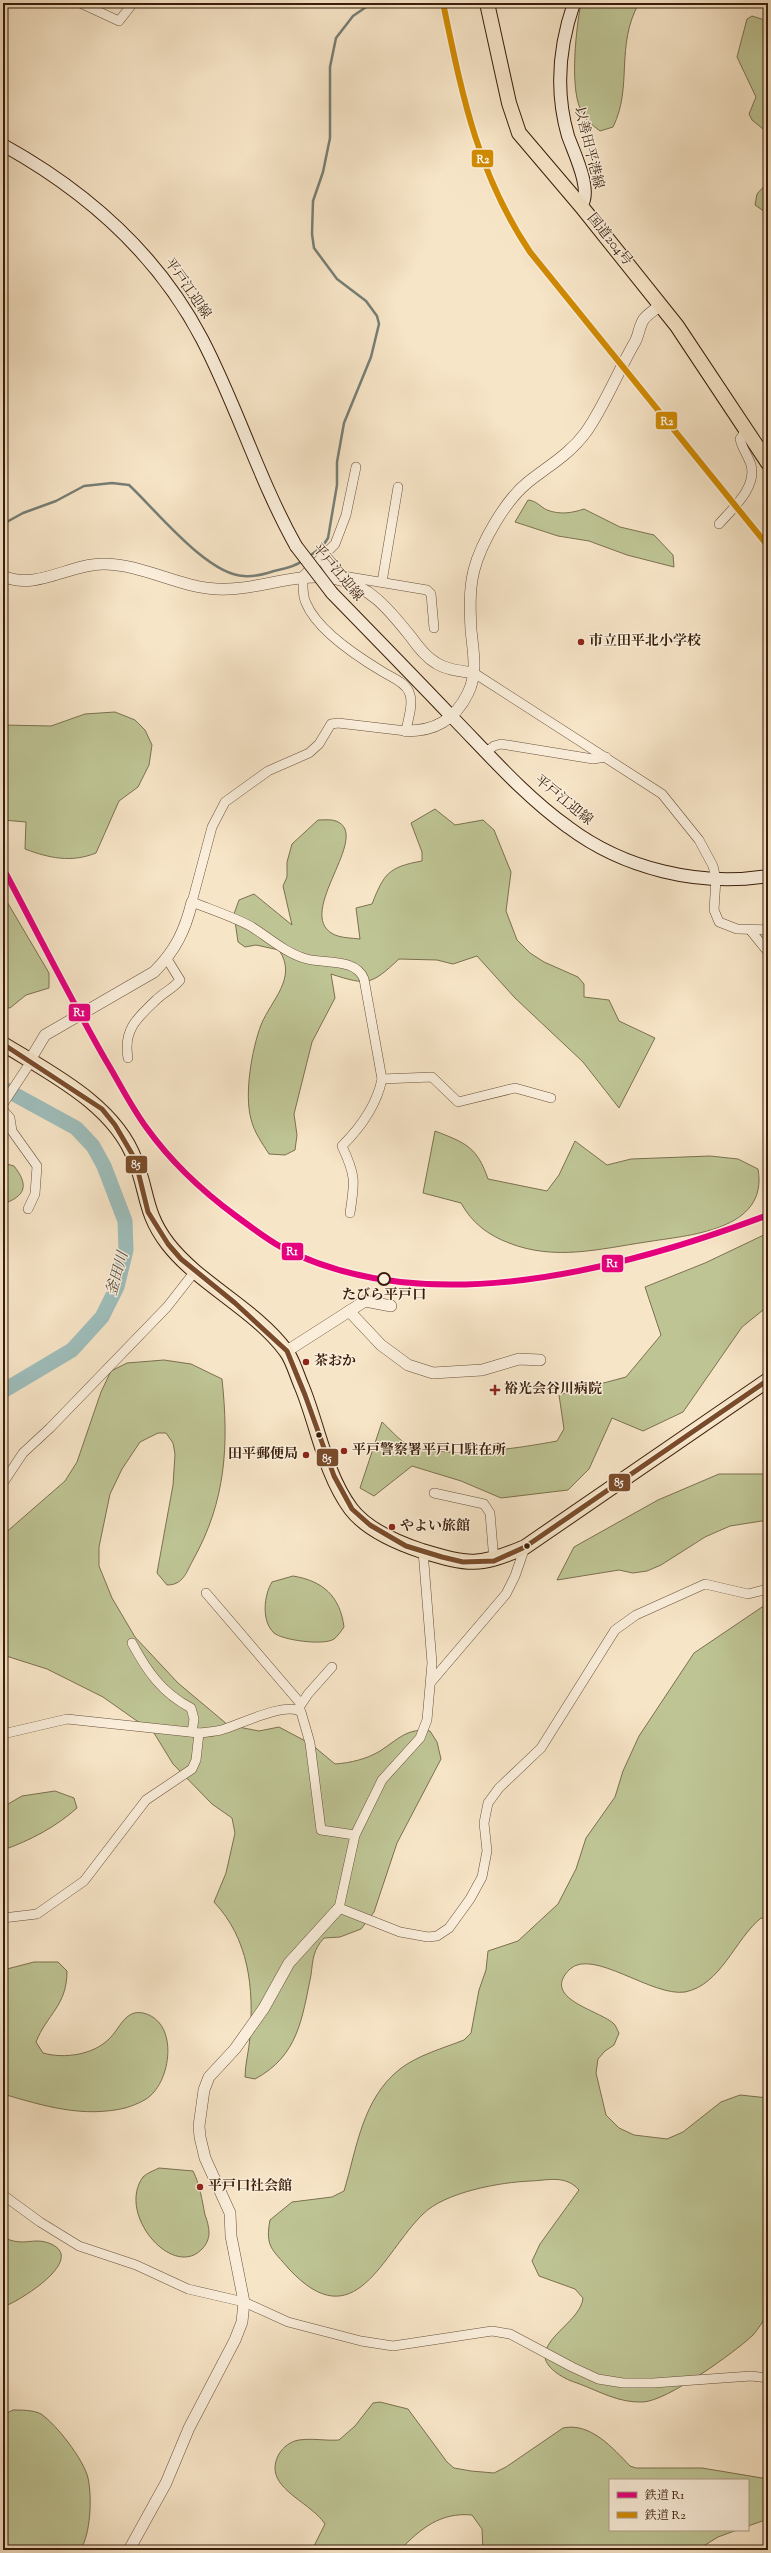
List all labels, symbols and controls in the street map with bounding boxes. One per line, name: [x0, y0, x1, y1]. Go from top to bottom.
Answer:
street label: 以善田平港線: [568, 105, 608, 191]
line badge: R2: [471, 149, 494, 168]
text: R2: [475, 152, 490, 168]
street label: 国道204号: [582, 209, 636, 271]
street label: 平戸江迎線: [159, 255, 215, 323]
line badge: R2: [655, 411, 678, 430]
text: R2: [659, 414, 674, 430]
street label: 平戸江迎線: [307, 540, 367, 606]
place label: 市立田平北小学校: [589, 632, 701, 652]
marker: 市立田平北小学校: [576, 637, 586, 647]
street label: 平戸江迎線: [530, 771, 596, 831]
line badge: R1: [68, 1003, 91, 1022]
text: R1: [72, 1005, 85, 1021]
line badge: 85: [125, 1155, 148, 1174]
text: 85: [131, 1157, 141, 1173]
line badge: R1: [281, 1242, 304, 1261]
text: R1: [285, 1244, 298, 1260]
water label: 釜田川: [102, 1248, 135, 1299]
line badge: R1: [601, 1254, 624, 1273]
text: R1: [605, 1256, 618, 1272]
marker: たびら平戸口: [377, 1272, 391, 1286]
place label: たびら平戸口: [342, 1286, 426, 1306]
place label: 茶おか: [314, 1352, 356, 1372]
marker: 茶おか: [301, 1357, 311, 1367]
place label: 裕光会谷川病院: [504, 1380, 602, 1400]
marker: 裕光会谷川病院: [489, 1384, 501, 1396]
unlabelled marker: [314, 1430, 324, 1440]
place label: 平戸警察署平戸口駐在所: [352, 1441, 506, 1461]
place label: 田平郵便局: [228, 1445, 298, 1465]
marker: 平戸警察署平戸口駐在所: [339, 1446, 349, 1456]
line badge: 85: [316, 1448, 339, 1467]
marker: 田平郵便局: [301, 1450, 311, 1460]
text: 85: [322, 1451, 332, 1467]
line badge: 85: [608, 1473, 631, 1492]
text: 85: [614, 1475, 624, 1491]
place label: やよい旅館: [400, 1517, 470, 1537]
marker: やよい旅館: [387, 1522, 397, 1532]
unlabelled marker: [522, 1541, 532, 1551]
place label: 平戸口社会館: [208, 2177, 292, 2197]
marker: 平戸口社会館: [195, 2182, 205, 2192]
legend: [609, 2479, 749, 2531]
text: 鉄道 R1: [644, 2487, 684, 2505]
text: 鉄道 R2: [644, 2507, 686, 2525]

